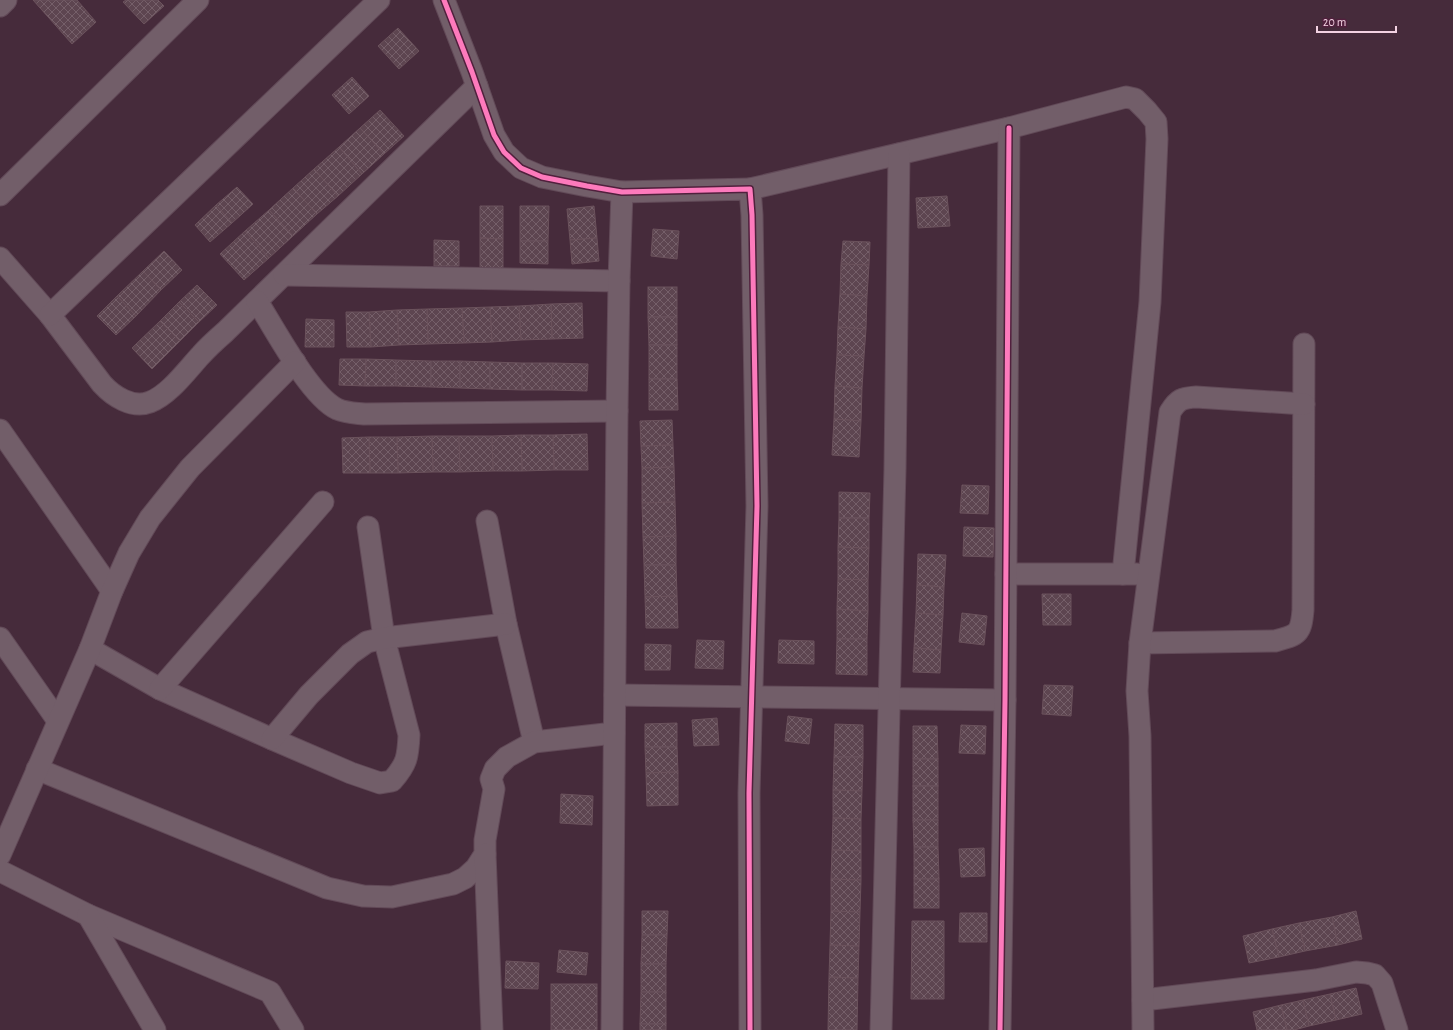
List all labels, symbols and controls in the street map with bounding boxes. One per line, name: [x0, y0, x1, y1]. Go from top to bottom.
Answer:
scale bar: [1317, 8, 1396, 34]
text: 20 m: [1323, 16, 1346, 28]

